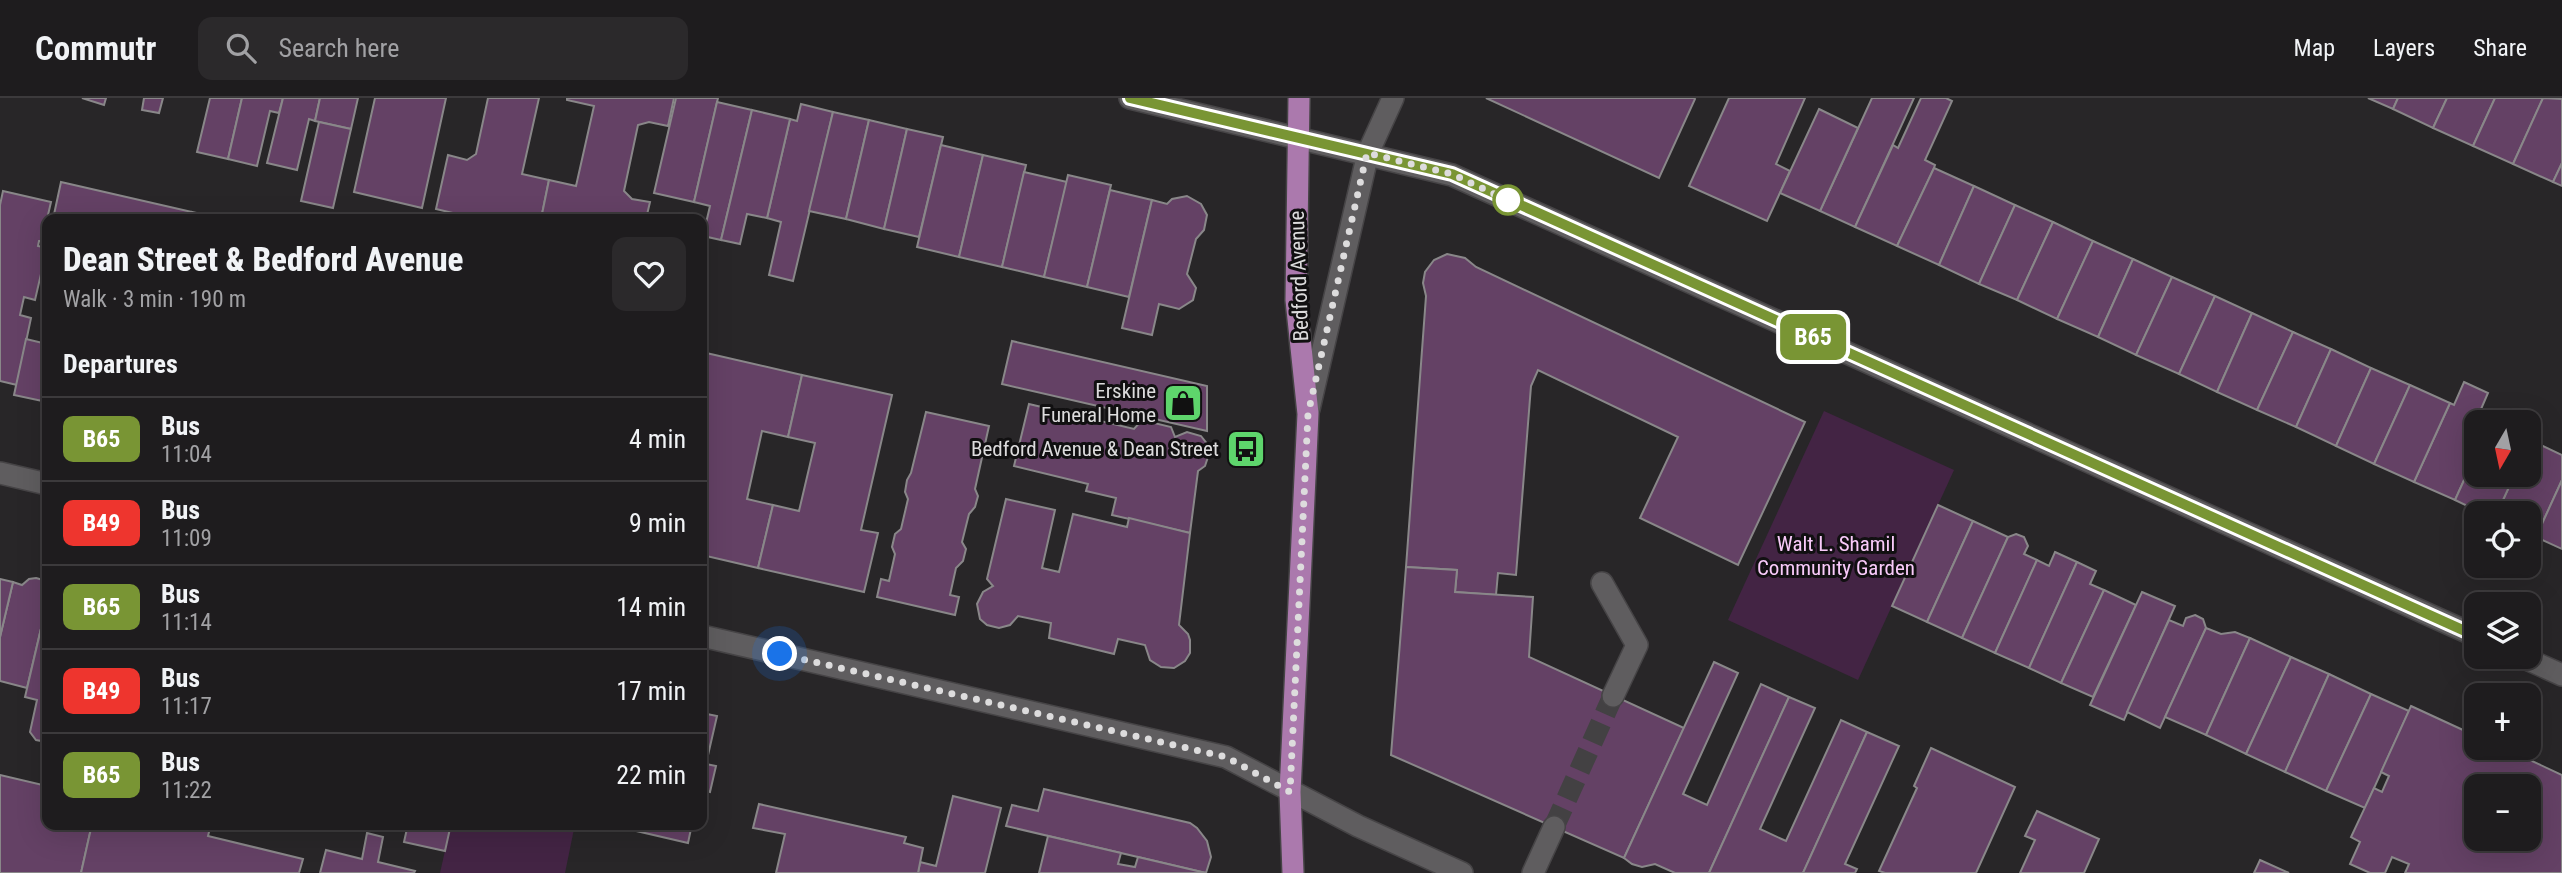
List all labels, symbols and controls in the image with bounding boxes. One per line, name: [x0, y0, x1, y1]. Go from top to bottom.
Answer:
search box: [198, 17, 688, 80]
text: Commutr: [35, 29, 156, 68]
icon: search: [222, 29, 260, 67]
text: Search here: [278, 33, 399, 63]
text: Map: [2294, 34, 2335, 62]
text: Layers: [2373, 34, 2435, 62]
text: Share: [2473, 34, 2527, 62]
unlabelled marker: [1493, 185, 1523, 215]
street label: Bedford Avenue: [1285, 210, 1313, 342]
button: heart: [612, 237, 686, 311]
text: Dean Street & Bedford Avenue: [63, 240, 464, 279]
text: Walk · 3 min · 190 m: [63, 286, 246, 313]
line badge: B65: [1773, 314, 1853, 360]
text: B65: [1794, 323, 1832, 351]
text: Departures: [63, 349, 178, 379]
place label: Erskine Funeral Home: [1041, 379, 1156, 427]
shop icon: Erskine Funeral Home: [1162, 382, 1204, 424]
north arrow: [2464, 410, 2541, 486]
map controls: [2464, 410, 2541, 851]
text: Bus: [161, 411, 200, 441]
text: 4 min: [629, 424, 686, 454]
text: B65: [83, 425, 120, 453]
bus stop icon: Bedford Avenue & Dean Street: [1225, 428, 1267, 470]
place label: Bedford Avenue & Dean Street: [971, 437, 1219, 461]
text: 11:04: [161, 441, 212, 468]
text: Bus: [161, 495, 200, 525]
button: locate: [2464, 501, 2541, 578]
text: 9 min: [629, 508, 686, 538]
text: B49: [83, 509, 120, 537]
text: 11:09: [161, 525, 212, 552]
park label: Walt L. Shamil Community Garden: [1757, 532, 1915, 580]
text: Bus: [161, 579, 200, 609]
text: 14 min: [616, 592, 686, 622]
button: layers: [2464, 592, 2541, 669]
text: B65: [83, 593, 120, 621]
text: 11:14: [161, 609, 212, 636]
your location: [762, 636, 797, 671]
text: Bus: [161, 663, 200, 693]
text: 17 min: [616, 676, 686, 706]
text: B49: [83, 677, 120, 705]
button: +: [2464, 683, 2541, 760]
text: 11:17: [161, 693, 212, 720]
text: Bus: [161, 747, 200, 777]
text: 22 min: [616, 760, 686, 790]
text: B65: [83, 761, 120, 789]
button: −: [2464, 774, 2541, 851]
text: 11:22: [161, 777, 212, 804]

